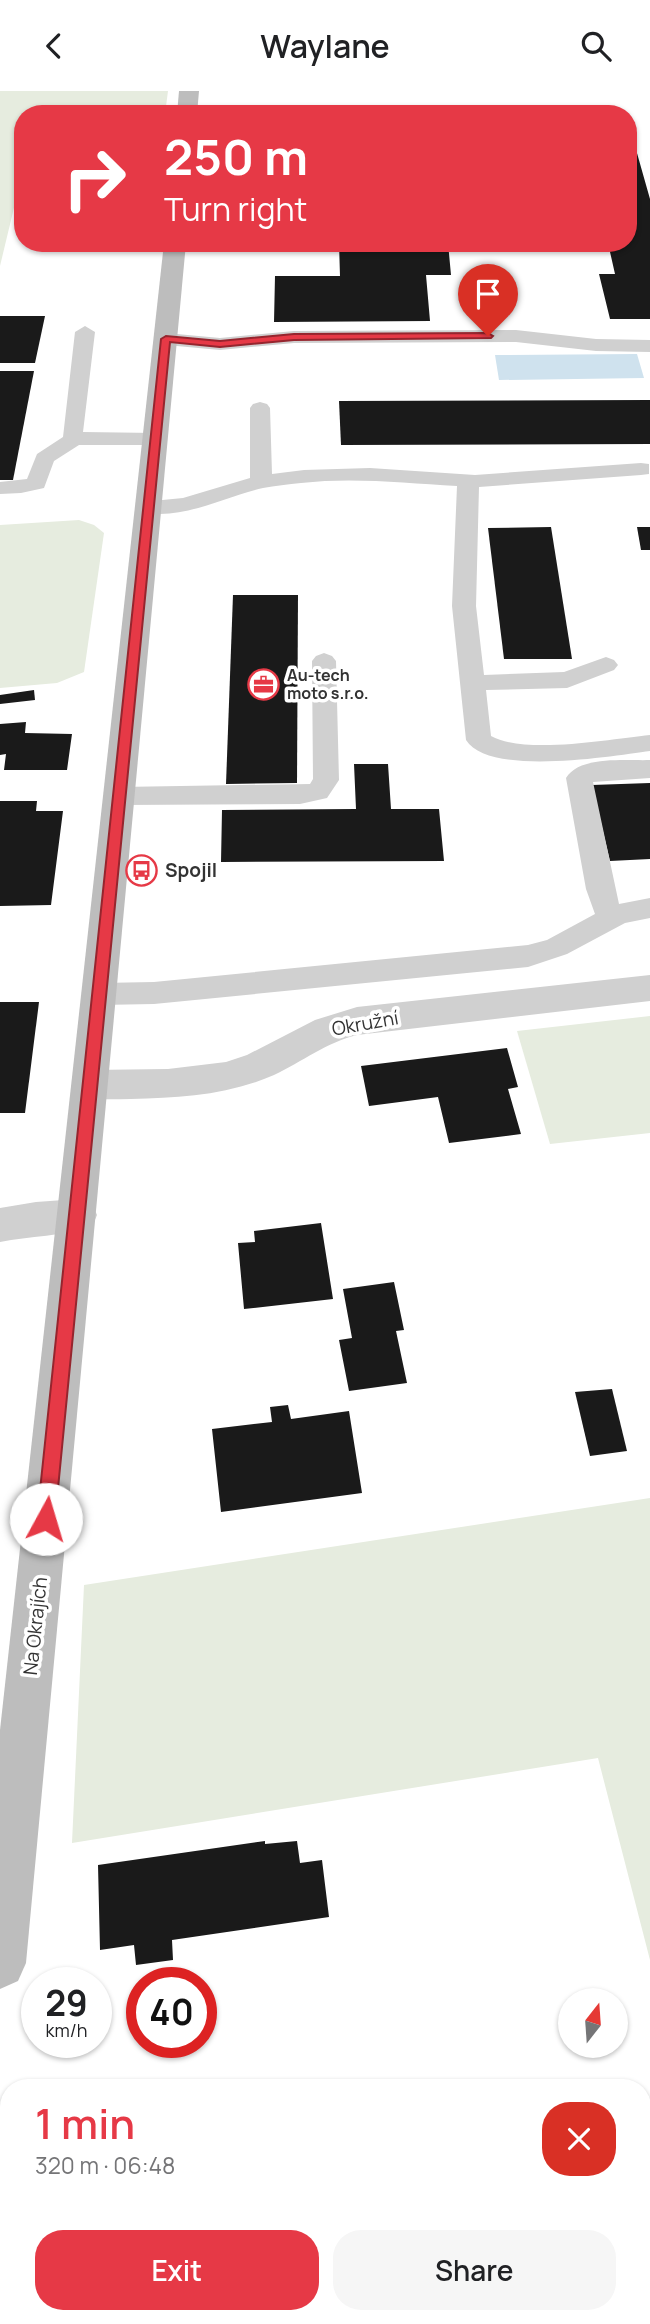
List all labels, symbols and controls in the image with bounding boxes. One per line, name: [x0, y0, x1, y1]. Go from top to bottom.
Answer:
text: Waylane: [260, 24, 390, 68]
icon: back: [35, 27, 73, 65]
icon: search: [577, 27, 615, 65]
text: 250 m: [164, 123, 308, 190]
icon: right: [49, 133, 140, 224]
text: Turn right: [164, 187, 307, 231]
pin: [458, 264, 518, 336]
icon: arrive: [469, 275, 507, 313]
place label: Au-tech moto s.r.o.: [287, 664, 369, 704]
office icon: Au-tech moto s.r.o.: [247, 667, 281, 701]
bus stop icon: Spojil: [125, 853, 159, 887]
place label: Spojil: [165, 857, 217, 883]
street label: Okružní: [330, 1004, 400, 1042]
position arrow: [9, 1482, 83, 1556]
street label: Na Okrajích: [17, 1576, 53, 1676]
speed limit sign: 40: [126, 1967, 217, 2058]
text: 29: [45, 1979, 88, 2027]
north arrow: [558, 1988, 628, 2058]
map controls: [558, 1988, 628, 2058]
text: km/h: [46, 2018, 87, 2042]
text: 1 min: [35, 2094, 135, 2152]
button: close: [542, 2102, 616, 2176]
text: 320 m · 06:48: [35, 2149, 175, 2181]
button: Exit: [35, 2230, 319, 2310]
button: Share: [333, 2230, 616, 2310]

